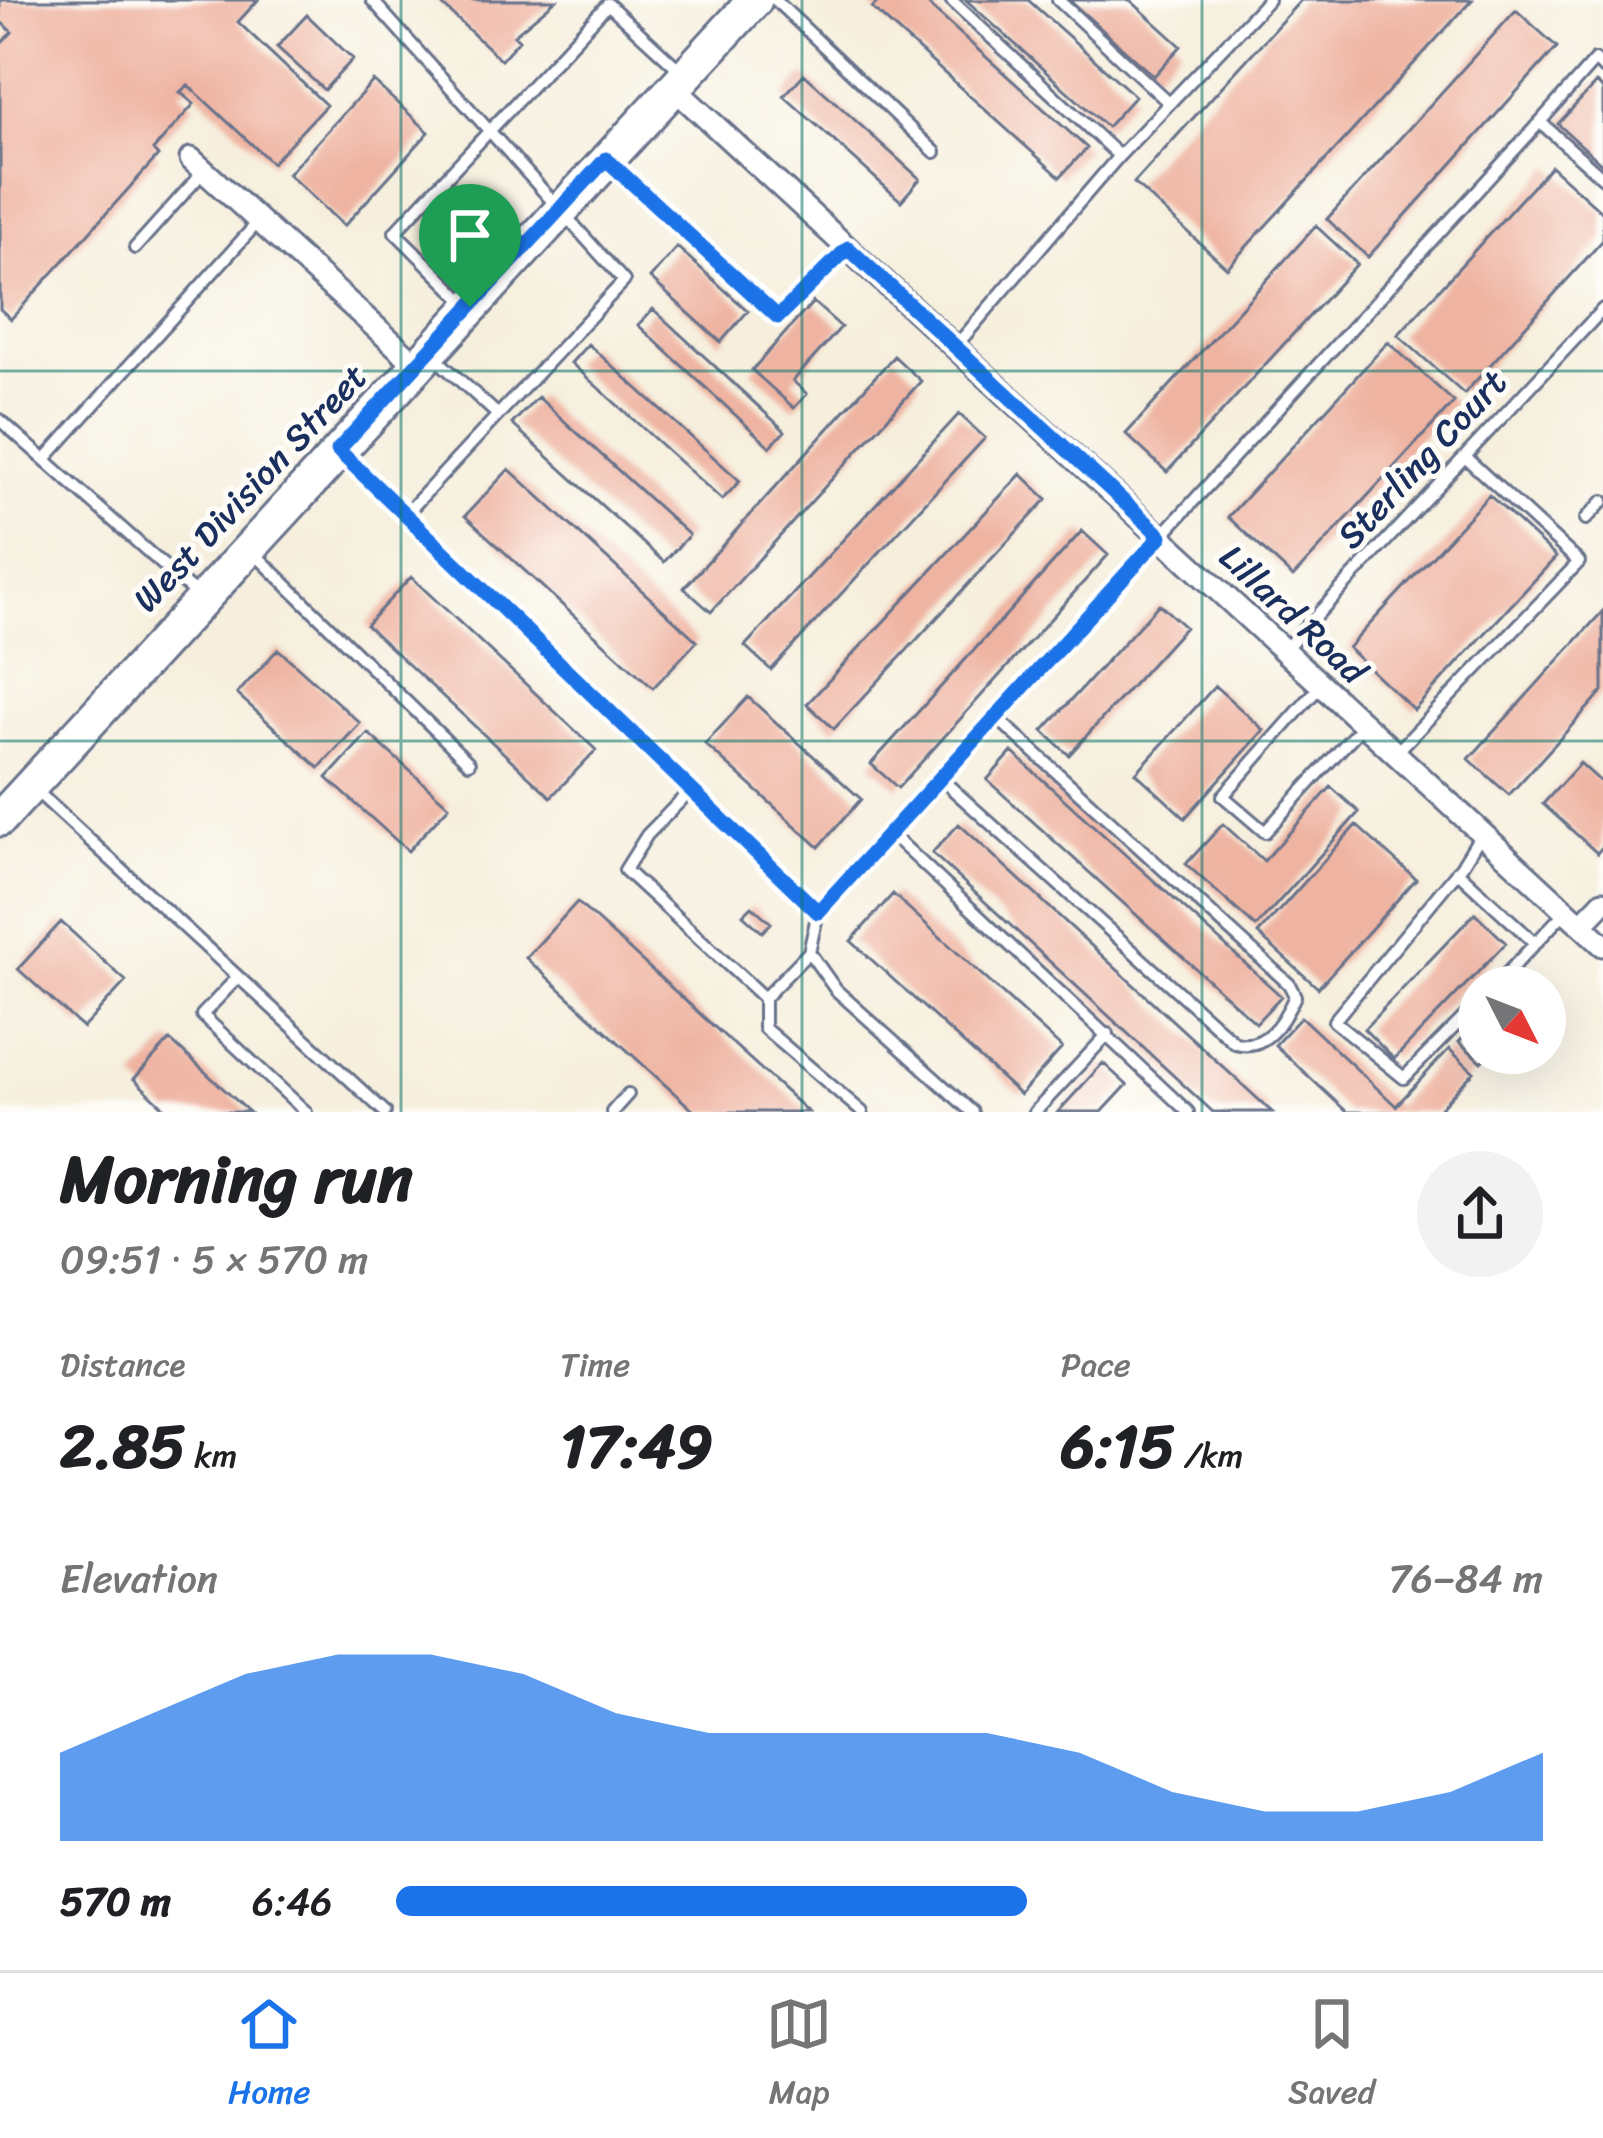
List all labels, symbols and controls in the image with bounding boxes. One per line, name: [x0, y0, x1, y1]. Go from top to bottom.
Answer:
pin: [419, 184, 521, 307]
icon: arrive: [437, 202, 503, 268]
street label: West Division Street: [116, 348, 384, 628]
street label: Sterling Court: [1321, 353, 1523, 565]
street label: Lillard Road: [1204, 528, 1384, 702]
north arrow: [1458, 966, 1566, 1074]
map controls: [1458, 966, 1566, 1074]
text: Morning run: [60, 1121, 413, 1238]
button: share: [1417, 1151, 1543, 1277]
text: 09:51 · 5 × 570 m: [60, 1225, 368, 1294]
text: Distance: [60, 1336, 185, 1394]
text: Time: [560, 1336, 630, 1394]
text: Pace: [1061, 1336, 1131, 1394]
text: 2.85: [60, 1394, 186, 1500]
text: 17:49: [560, 1394, 713, 1500]
text: 6:15: [1061, 1394, 1175, 1500]
text: km: [186, 1427, 237, 1485]
text: /km: [1175, 1427, 1243, 1485]
text: Elevation: [60, 1544, 218, 1613]
text: 76–84 m: [1388, 1544, 1543, 1613]
text: 570 m: [60, 1867, 171, 1936]
text: 6:46: [252, 1867, 332, 1936]
tab: Home: [228, 1991, 310, 2121]
tab: Map: [766, 1991, 832, 2121]
tab: Saved: [1288, 1991, 1375, 2121]

